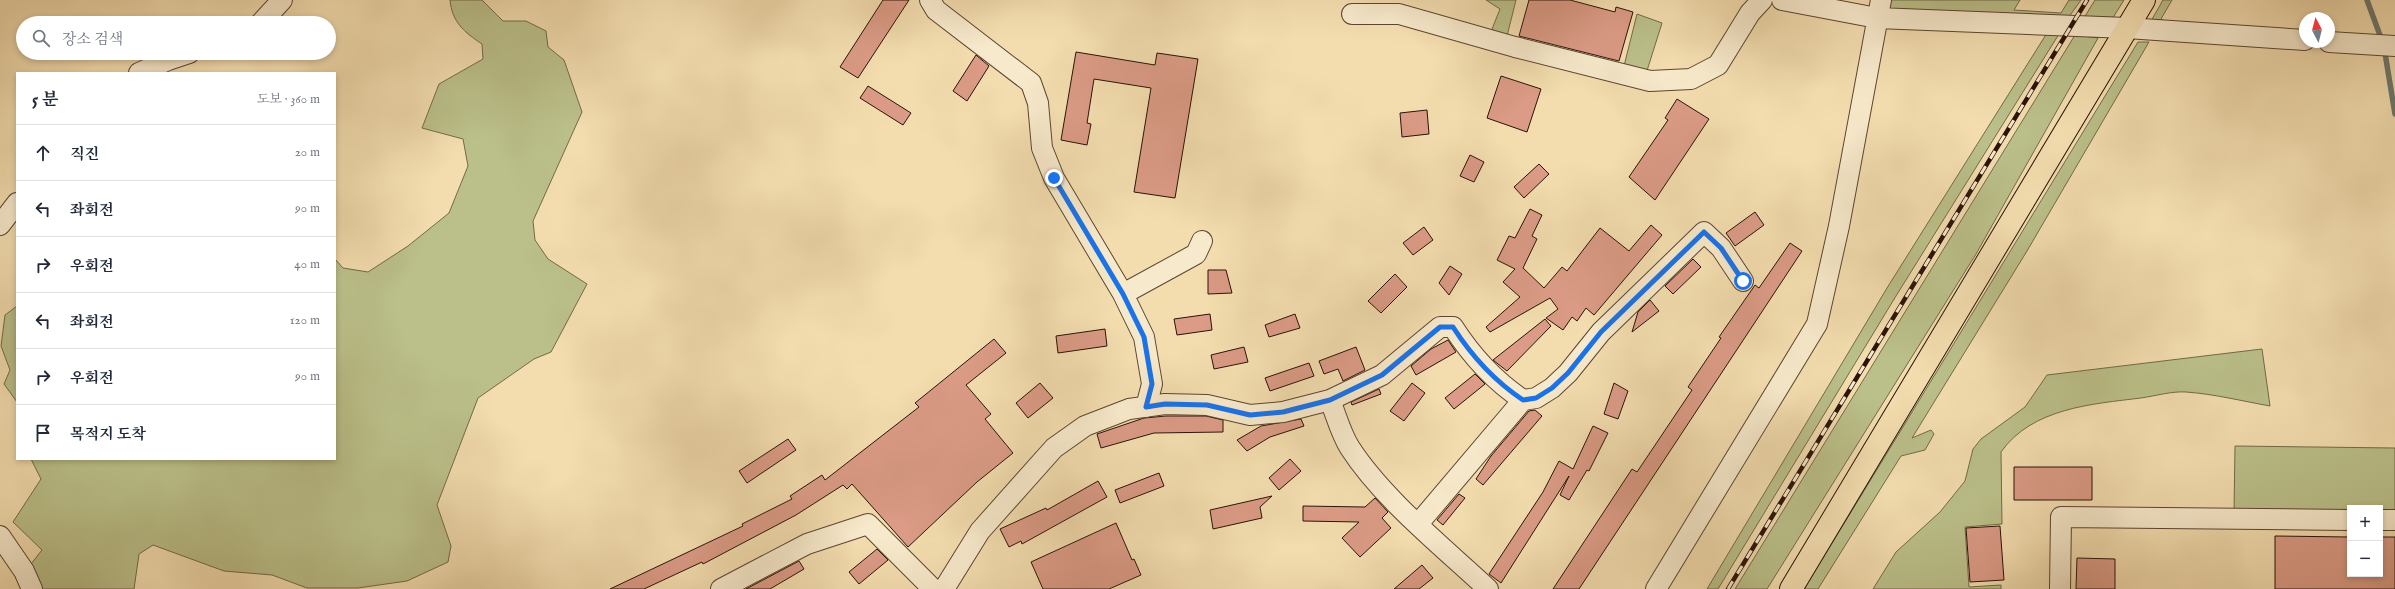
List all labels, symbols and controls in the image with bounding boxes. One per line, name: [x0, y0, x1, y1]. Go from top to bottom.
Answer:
north arrow: [2299, 12, 2335, 48]
search box: [16, 16, 336, 60]
icon: search: [30, 27, 52, 49]
text: 장소 검색: [62, 30, 123, 49]
text: 5 분: [32, 90, 58, 111]
text: 도보 · 360 m: [257, 91, 320, 108]
icon: ahead: [32, 142, 54, 164]
text: 20 m: [295, 144, 320, 161]
text: 직진: [70, 145, 99, 164]
route end: [1045, 169, 1063, 187]
icon: left: [32, 198, 54, 220]
text: 90 m: [295, 200, 320, 217]
text: 좌회전: [70, 201, 113, 220]
icon: right: [32, 254, 54, 276]
text: 40 m: [294, 256, 320, 273]
text: 우회전: [70, 257, 113, 276]
route start: [1734, 272, 1752, 290]
icon: left: [32, 310, 54, 332]
text: 120 m: [290, 312, 320, 329]
text: 좌회전: [70, 313, 113, 332]
icon: right: [32, 366, 54, 388]
text: 90 m: [295, 368, 320, 385]
text: 우회전: [70, 369, 113, 388]
icon: arrive: [32, 422, 54, 444]
text: 목적지 도착: [70, 425, 146, 444]
map controls: [2347, 505, 2383, 577]
button: +: [2347, 505, 2383, 541]
button: −: [2347, 541, 2383, 577]

